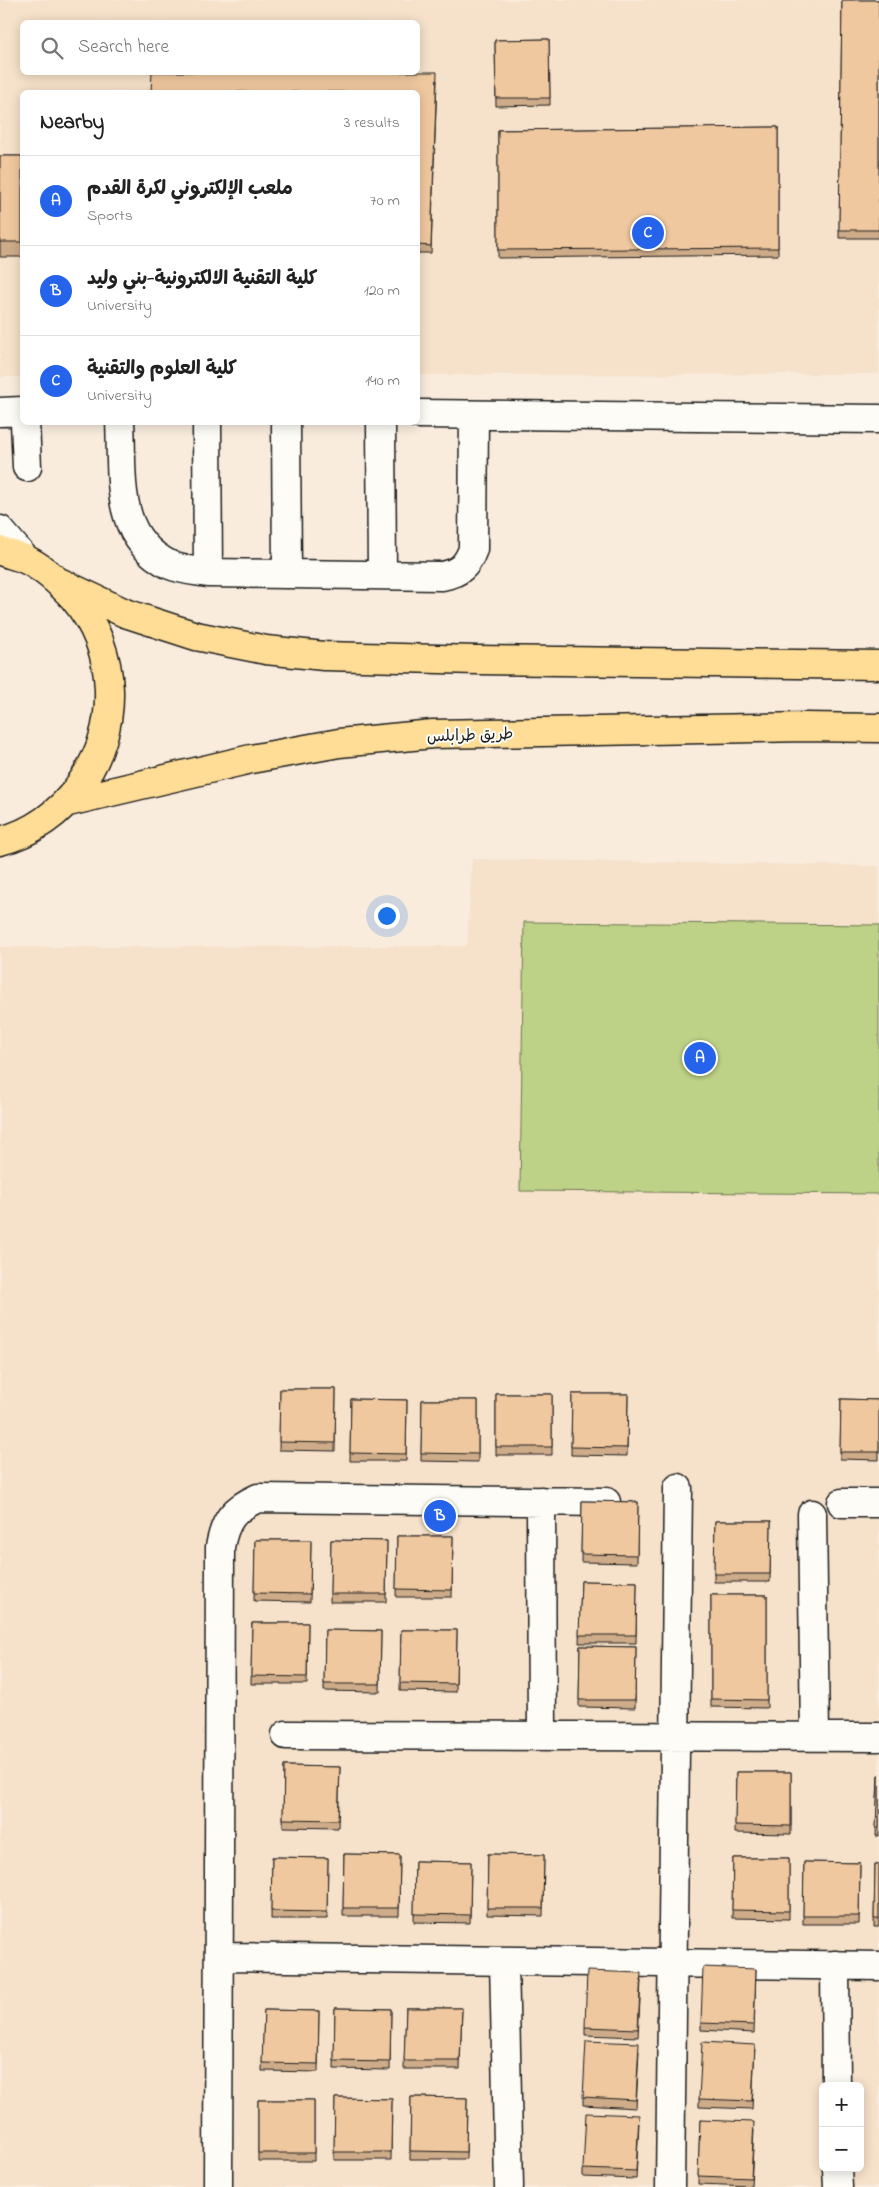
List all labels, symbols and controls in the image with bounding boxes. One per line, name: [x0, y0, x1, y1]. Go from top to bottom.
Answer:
search box: [20, 20, 420, 75]
icon: search: [38, 34, 66, 62]
text: Search here: [78, 34, 169, 61]
text: Nearby: [40, 108, 104, 138]
text: 3 results: [344, 111, 400, 135]
text: ملعب الإلكتروني لكرة القدم: [87, 176, 293, 203]
text: A: [51, 189, 61, 213]
text: 70 m: [370, 189, 400, 213]
text: Sports: [87, 204, 133, 228]
pin: C: [632, 214, 664, 252]
text: كلية التقنية الالكترونية-بني وليد: [87, 266, 317, 293]
text: B: [51, 279, 61, 303]
text: 120 m: [364, 279, 400, 303]
text: University: [87, 294, 152, 318]
text: كلية العلوم والتقنية: [87, 356, 237, 383]
text: C: [52, 369, 60, 393]
text: 140 m: [365, 369, 400, 393]
text: University: [87, 384, 152, 408]
street label: طريق طرابلس: [426, 722, 514, 750]
your location: [374, 903, 400, 929]
pin: A: [684, 1039, 716, 1077]
pin: B: [424, 1497, 456, 1535]
map controls: [819, 2082, 864, 2172]
button: +: [819, 2082, 864, 2127]
button: −: [819, 2127, 864, 2172]

